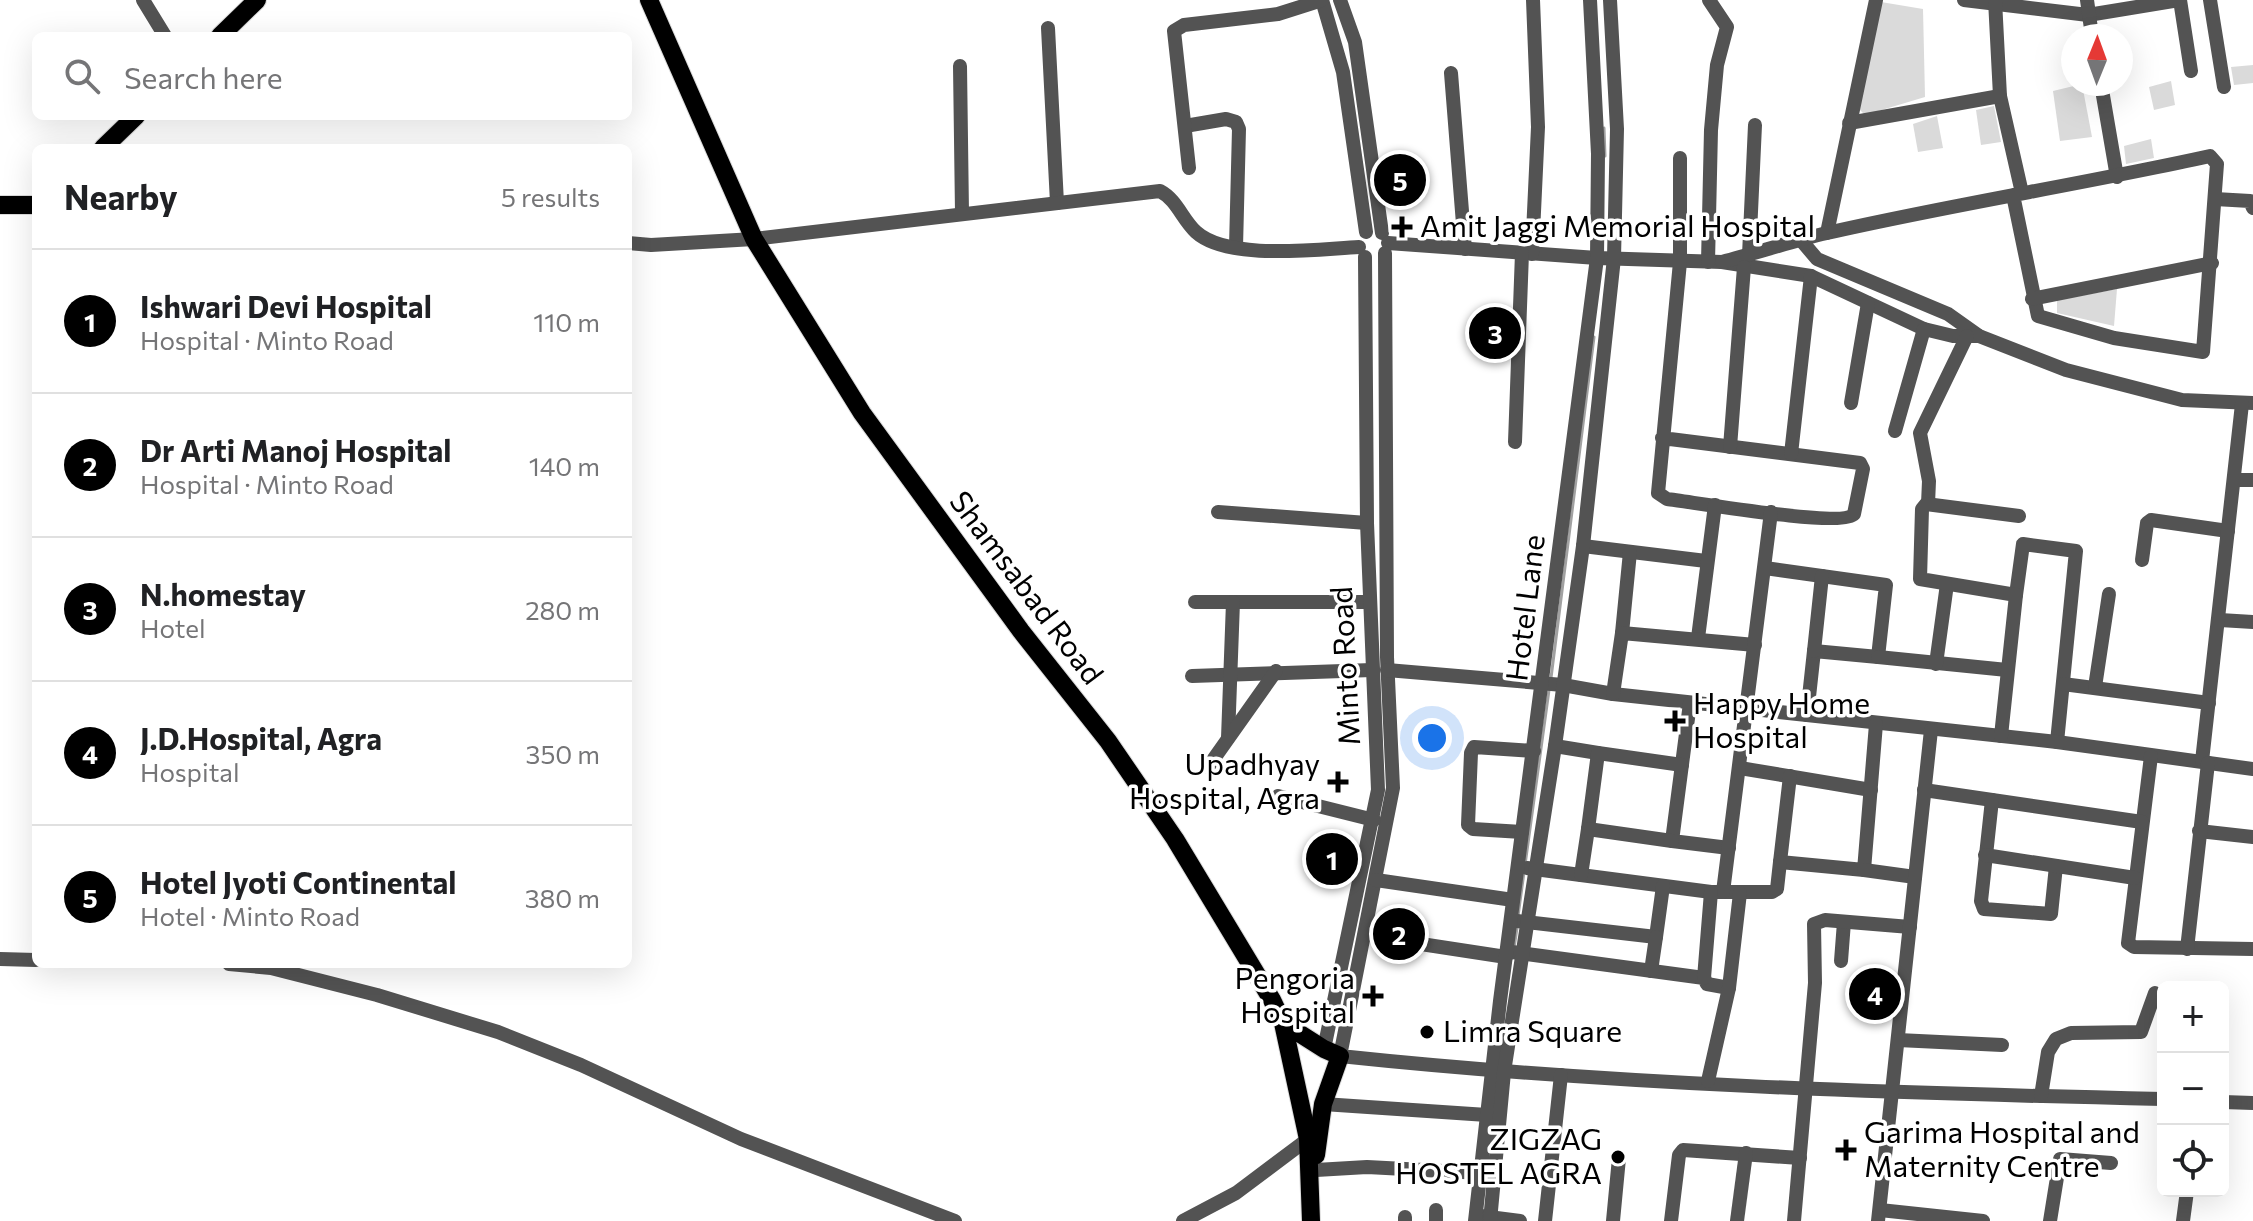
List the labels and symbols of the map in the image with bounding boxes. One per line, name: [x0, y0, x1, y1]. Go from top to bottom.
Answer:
north arrow: [2061, 24, 2133, 96]
pin: 5: [1374, 150, 1426, 210]
place label: Amit Jaggi Memorial Hospital: [1420, 206, 1815, 243]
marker: Amit Jaggi Memorial Hospital: [1391, 216, 1413, 238]
pin: 3: [1469, 303, 1521, 363]
street label: Shamsabad Road: [943, 482, 1113, 690]
street label: Hotel Lane: [1496, 532, 1551, 683]
street label: Minto Road: [1321, 586, 1366, 747]
place label: Happy Home Hospital: [1693, 683, 1870, 754]
marker: Happy Home Hospital: [1664, 710, 1686, 732]
your location: [1412, 718, 1452, 758]
place label: Upadhyay Hospital, Agra: [1129, 744, 1320, 815]
marker: Upadhyay Hospital, Agra: [1327, 771, 1349, 793]
pin: 1: [1306, 829, 1358, 889]
pin: 2: [1373, 904, 1425, 964]
place label: Pengoria Hospital: [1234, 958, 1355, 1029]
pin: 4: [1849, 964, 1901, 1024]
marker: Pengoria Hospital: [1362, 985, 1384, 1007]
place label: Limra Square: [1443, 1011, 1622, 1048]
marker: Limra Square: [1418, 1023, 1436, 1041]
place label: Garima Hospital and Maternity Centre: [1864, 1112, 2140, 1183]
place label: ZIGZAG HOSTEL AGRA: [1395, 1119, 1602, 1190]
marker: Garima Hospital and Maternity Centre: [1835, 1139, 1857, 1161]
marker: ZIGZAG HOSTEL AGRA: [1609, 1148, 1627, 1166]

